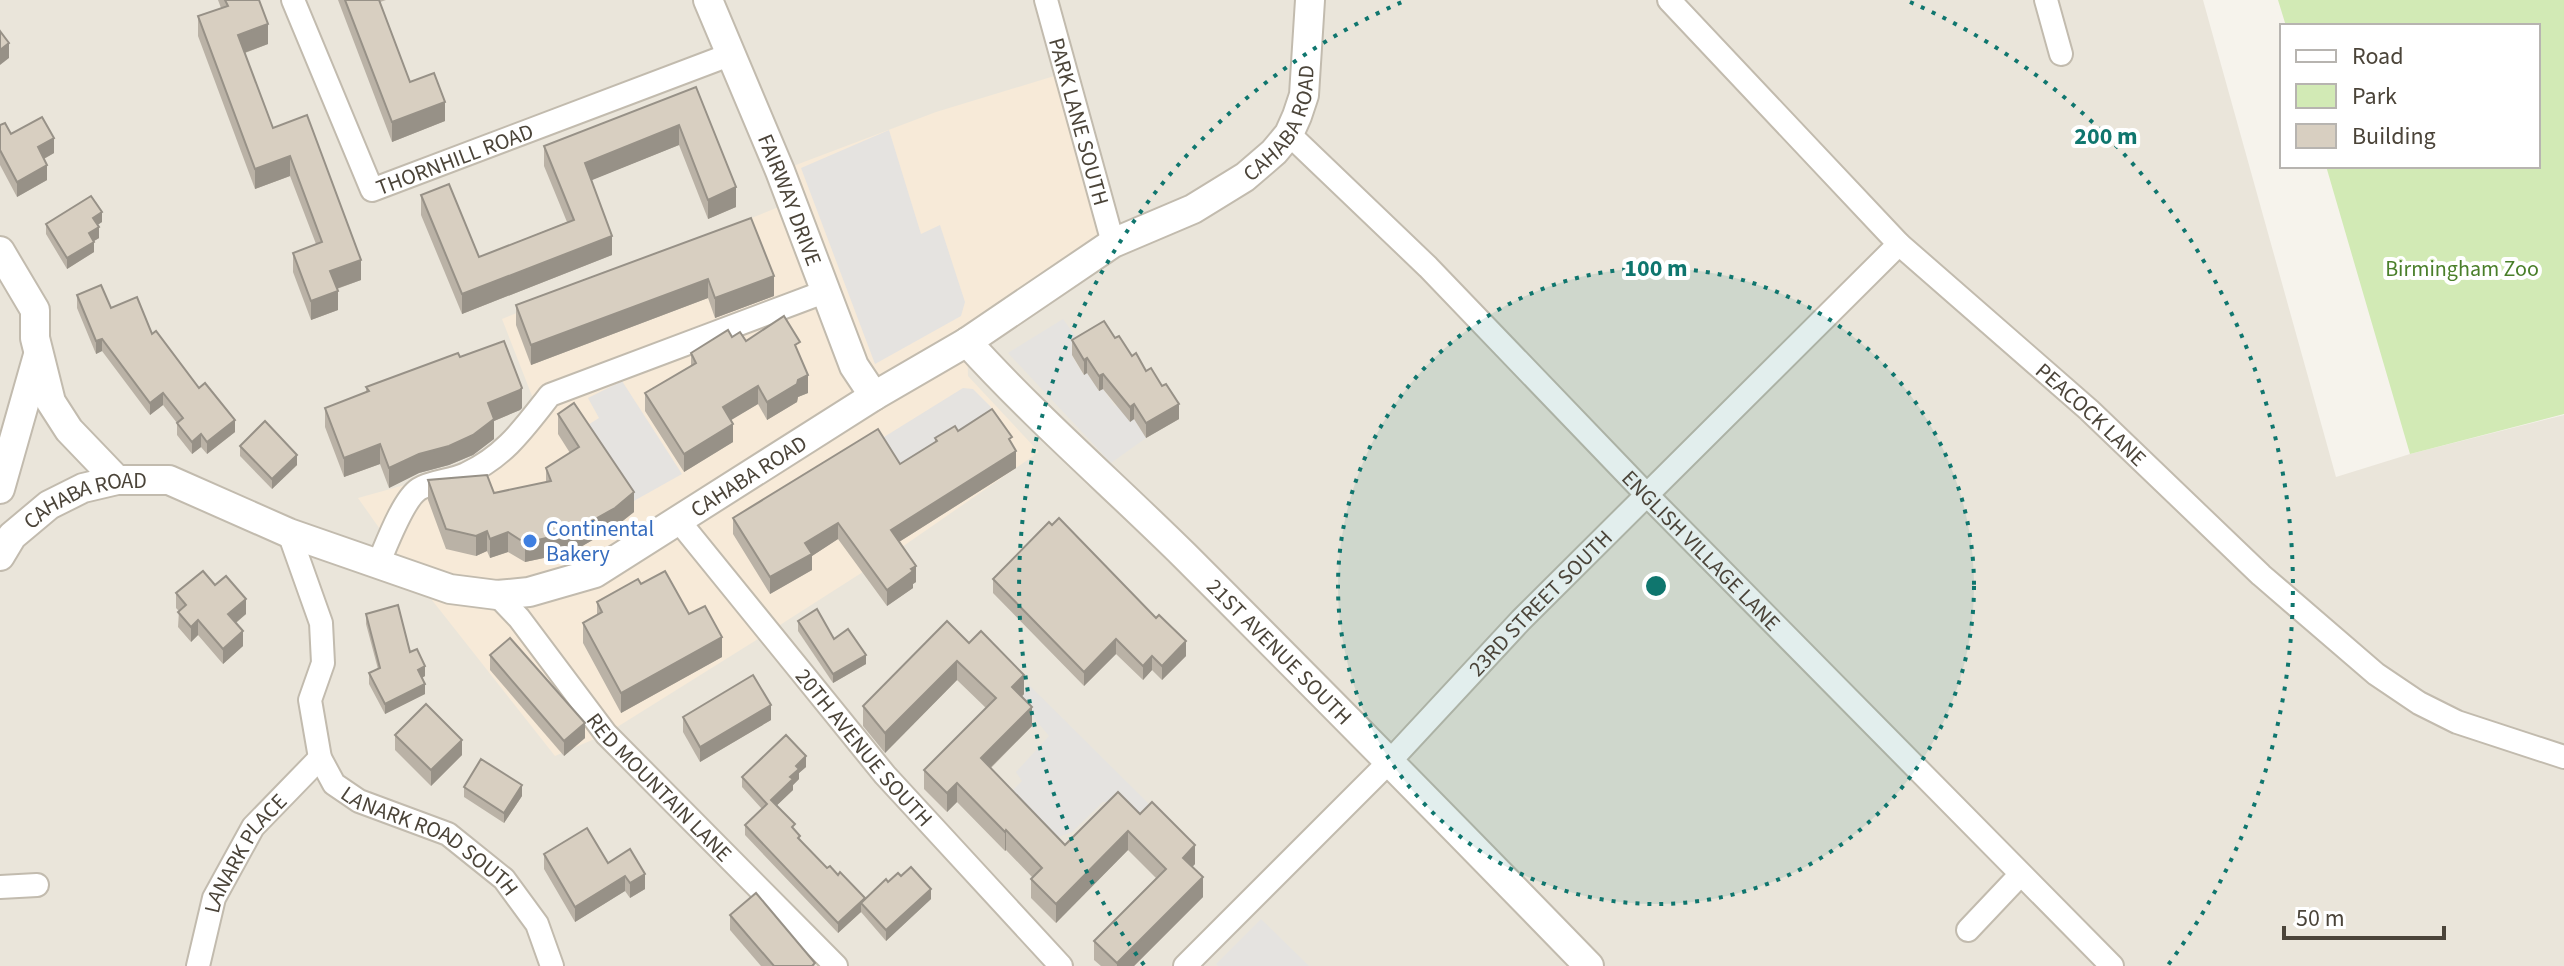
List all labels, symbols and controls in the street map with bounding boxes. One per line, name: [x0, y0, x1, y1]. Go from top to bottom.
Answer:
legend: [2280, 24, 2540, 168]
street label: PARK LANE SOUTH: [1040, 34, 1117, 209]
text: Road: [2352, 39, 2404, 74]
street label: CAHABA ROAD: [1236, 64, 1323, 189]
text: Park: [2352, 79, 2397, 114]
street label: THORNHILL ROAD: [372, 115, 538, 204]
text: 200 m: [2074, 119, 2138, 154]
text: Building: [2352, 119, 2436, 154]
street label: FAIRWAY DRIVE: [749, 129, 830, 271]
text: 100 m: [1624, 251, 1688, 286]
park label: Birmingham Zoo: [2385, 253, 2539, 285]
street label: PEACOCK LANE: [2028, 355, 2153, 474]
street label: CAHABA ROAD: [684, 428, 813, 526]
street label: ENGLISH VILLAGE LANE: [1614, 463, 1788, 639]
street label: CAHABA ROAD: [16, 464, 147, 537]
place label: Continental Bakery: [546, 513, 654, 570]
street label: 23RD STREET SOUTH: [1461, 523, 1620, 684]
marker: Continental Bakery: [521, 532, 539, 550]
street label: 21ST AVENUE SOUTH: [1199, 571, 1359, 733]
centre of rings: [1642, 572, 1670, 600]
street label: 20TH AVENUE SOUTH: [788, 662, 940, 834]
street label: RED MOUNTAIN LANE: [578, 706, 739, 869]
street label: LANARK ROAD SOUTH: [334, 778, 526, 903]
street label: LANARK PLACE: [196, 786, 294, 916]
scale bar: [2284, 890, 2444, 940]
text: 50 m: [2296, 901, 2345, 936]

